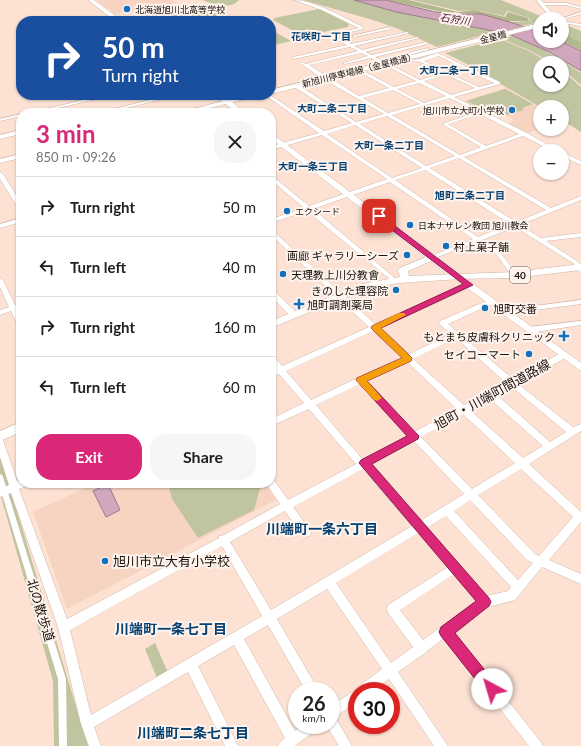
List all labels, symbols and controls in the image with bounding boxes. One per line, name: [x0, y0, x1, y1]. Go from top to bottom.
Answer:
marker: 北海道旭川北高等学校: [122, 4, 132, 14]
place label: 北海道旭川北高等学校: [135, 4, 225, 15]
water label: 石狩川: [439, 11, 472, 27]
map controls: [533, 12, 569, 180]
button: sound: [533, 12, 569, 48]
street label: 金星橋: [479, 28, 507, 46]
text: 50 m: [102, 30, 165, 64]
district label: 花咲町一丁目: [291, 30, 351, 42]
icon: right: [36, 32, 88, 84]
street label: 新旭川停車場線（金星橋通）: [301, 51, 417, 89]
button: search: [533, 56, 569, 92]
text: Turn right: [102, 64, 179, 86]
district label: 大町二条一丁目: [419, 64, 489, 76]
button: +: [533, 100, 569, 136]
district label: 大町二条二丁目: [297, 102, 367, 114]
place label: 旭川市立大町小学校: [423, 105, 504, 116]
marker: 旭川市立大町小学校: [507, 105, 517, 115]
text: 3 min: [36, 119, 96, 148]
button: close: [214, 121, 256, 163]
district label: 大町一条二丁目: [354, 139, 424, 151]
button: −: [533, 144, 569, 180]
text: 850 m · 09:26: [36, 149, 116, 165]
district label: 大町一条三丁目: [278, 160, 348, 172]
district label: 旭町二条二丁目: [434, 189, 505, 201]
icon: right: [36, 196, 58, 218]
text: Turn right: [70, 198, 135, 216]
text: 50 m: [222, 198, 256, 216]
pin: [362, 199, 396, 233]
icon: arrive: [368, 205, 390, 227]
marker: エクシード: [282, 206, 292, 216]
place label: エクシード: [295, 206, 340, 217]
marker: 日本ナザレン教団 旭川教会: [405, 220, 415, 230]
place label: 日本ナザレン教団 旭川教会: [418, 220, 528, 231]
place label: 村上菓子舗: [454, 240, 509, 253]
marker: 村上菓子舗: [441, 241, 451, 251]
place label: 画廊 ギャラリーシーズ: [287, 249, 399, 262]
marker: 画廊 ギャラリーシーズ: [402, 250, 412, 260]
icon: left: [36, 256, 58, 278]
text: Turn left: [70, 258, 126, 276]
text: 40 m: [222, 258, 256, 276]
road number: 40: [510, 267, 530, 283]
place label: 天理教上川分教會: [291, 268, 379, 281]
marker: 天理教上川分教會: [278, 269, 288, 279]
place label: きのした理容院: [311, 284, 388, 297]
marker: きのした理容院: [391, 285, 401, 295]
place label: 旭町調剤薬局: [307, 298, 373, 311]
marker: 旭町調剤薬局: [294, 299, 304, 309]
place label: 旭町交番: [493, 302, 537, 315]
marker: 旭町交番: [480, 303, 490, 313]
icon: right: [36, 316, 58, 338]
text: Turn right: [70, 318, 135, 336]
text: 160 m: [214, 318, 256, 336]
place label: もとまち皮膚科クリニック: [423, 330, 555, 343]
marker: もとまち皮膚科クリニック: [558, 330, 570, 342]
place label: セイコーマート: [444, 348, 521, 361]
marker: セイコーマート: [524, 349, 534, 359]
street label: 旭町・川端町間道路線: [431, 355, 553, 433]
icon: left: [36, 376, 58, 398]
text: Turn left: [70, 378, 126, 396]
text: 60 m: [222, 378, 256, 396]
button: Exit: [36, 434, 142, 480]
button: Share: [150, 434, 256, 480]
district label: 川端町一条六丁目: [266, 520, 378, 537]
place label: 旭川市立大有小学校: [113, 553, 230, 569]
marker: 旭川市立大有小学校: [100, 556, 110, 566]
street label: 北の散歩道: [24, 577, 58, 643]
district label: 川端町一条七丁目: [115, 620, 227, 637]
position arrow: [471, 668, 513, 710]
speed limit sign: 30: [348, 682, 400, 734]
text: 26: [302, 691, 326, 715]
text: km/h: [302, 712, 326, 724]
district label: 川端町二条七丁目: [137, 724, 249, 741]

